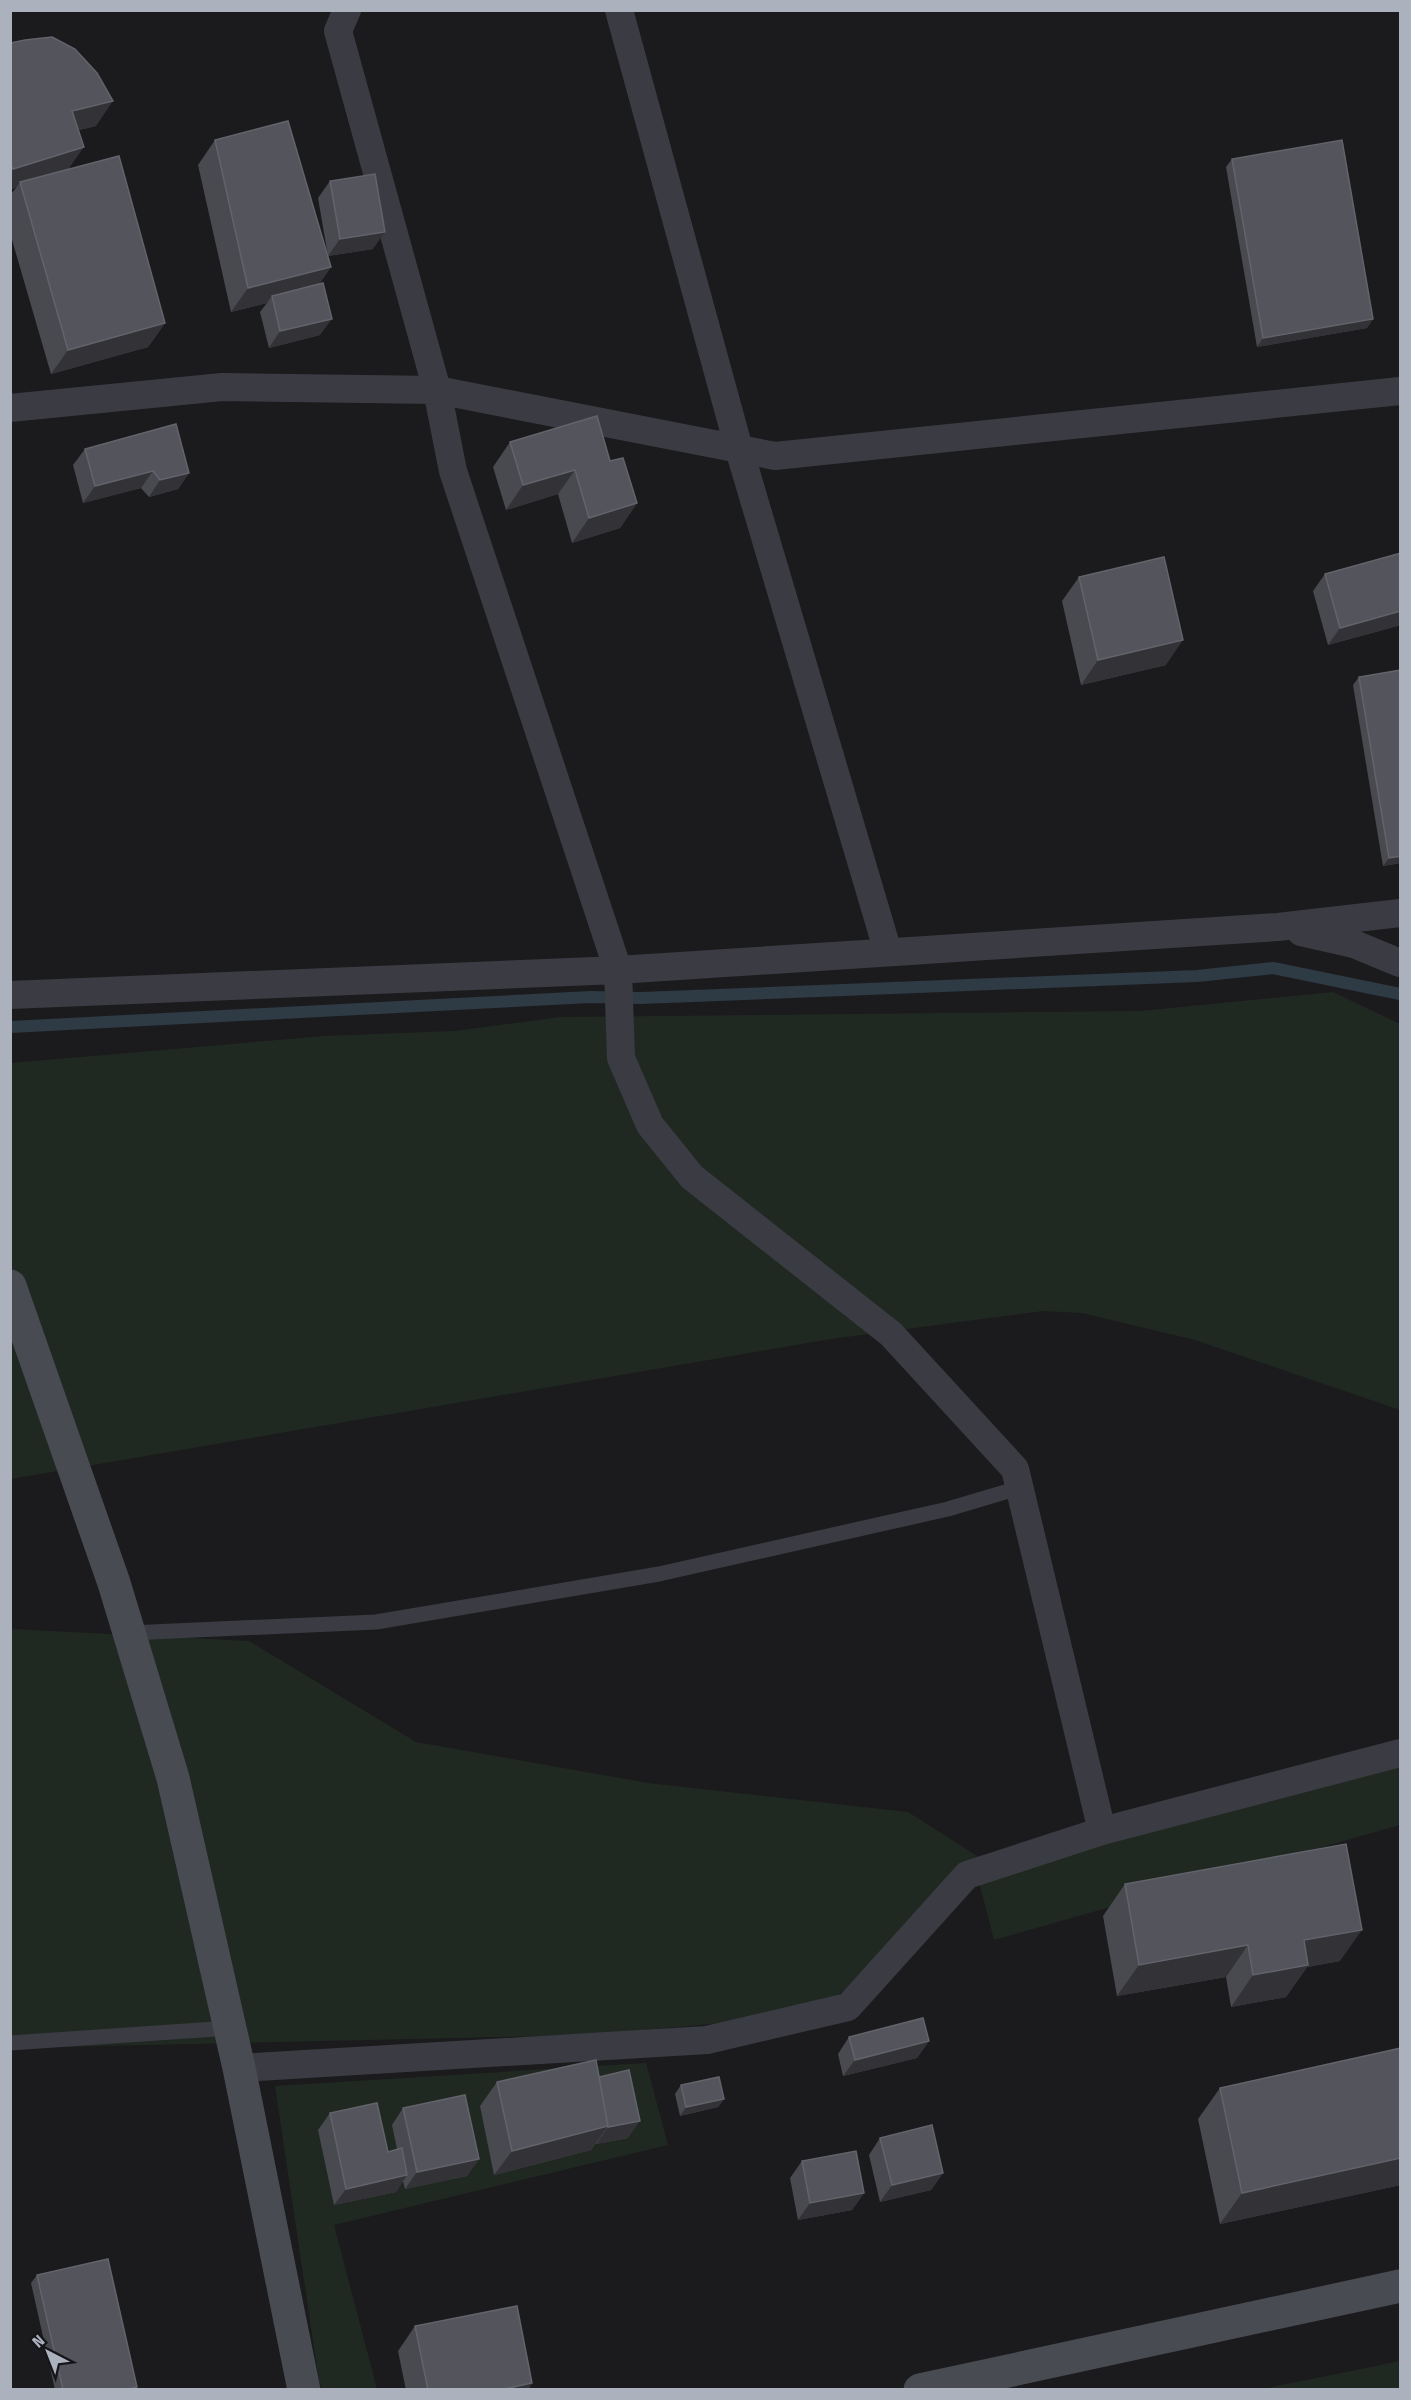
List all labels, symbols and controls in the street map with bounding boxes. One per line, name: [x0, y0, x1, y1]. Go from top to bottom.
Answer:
north arrow: [18, 2322, 78, 2382]
text: N: [28, 2331, 48, 2351]

